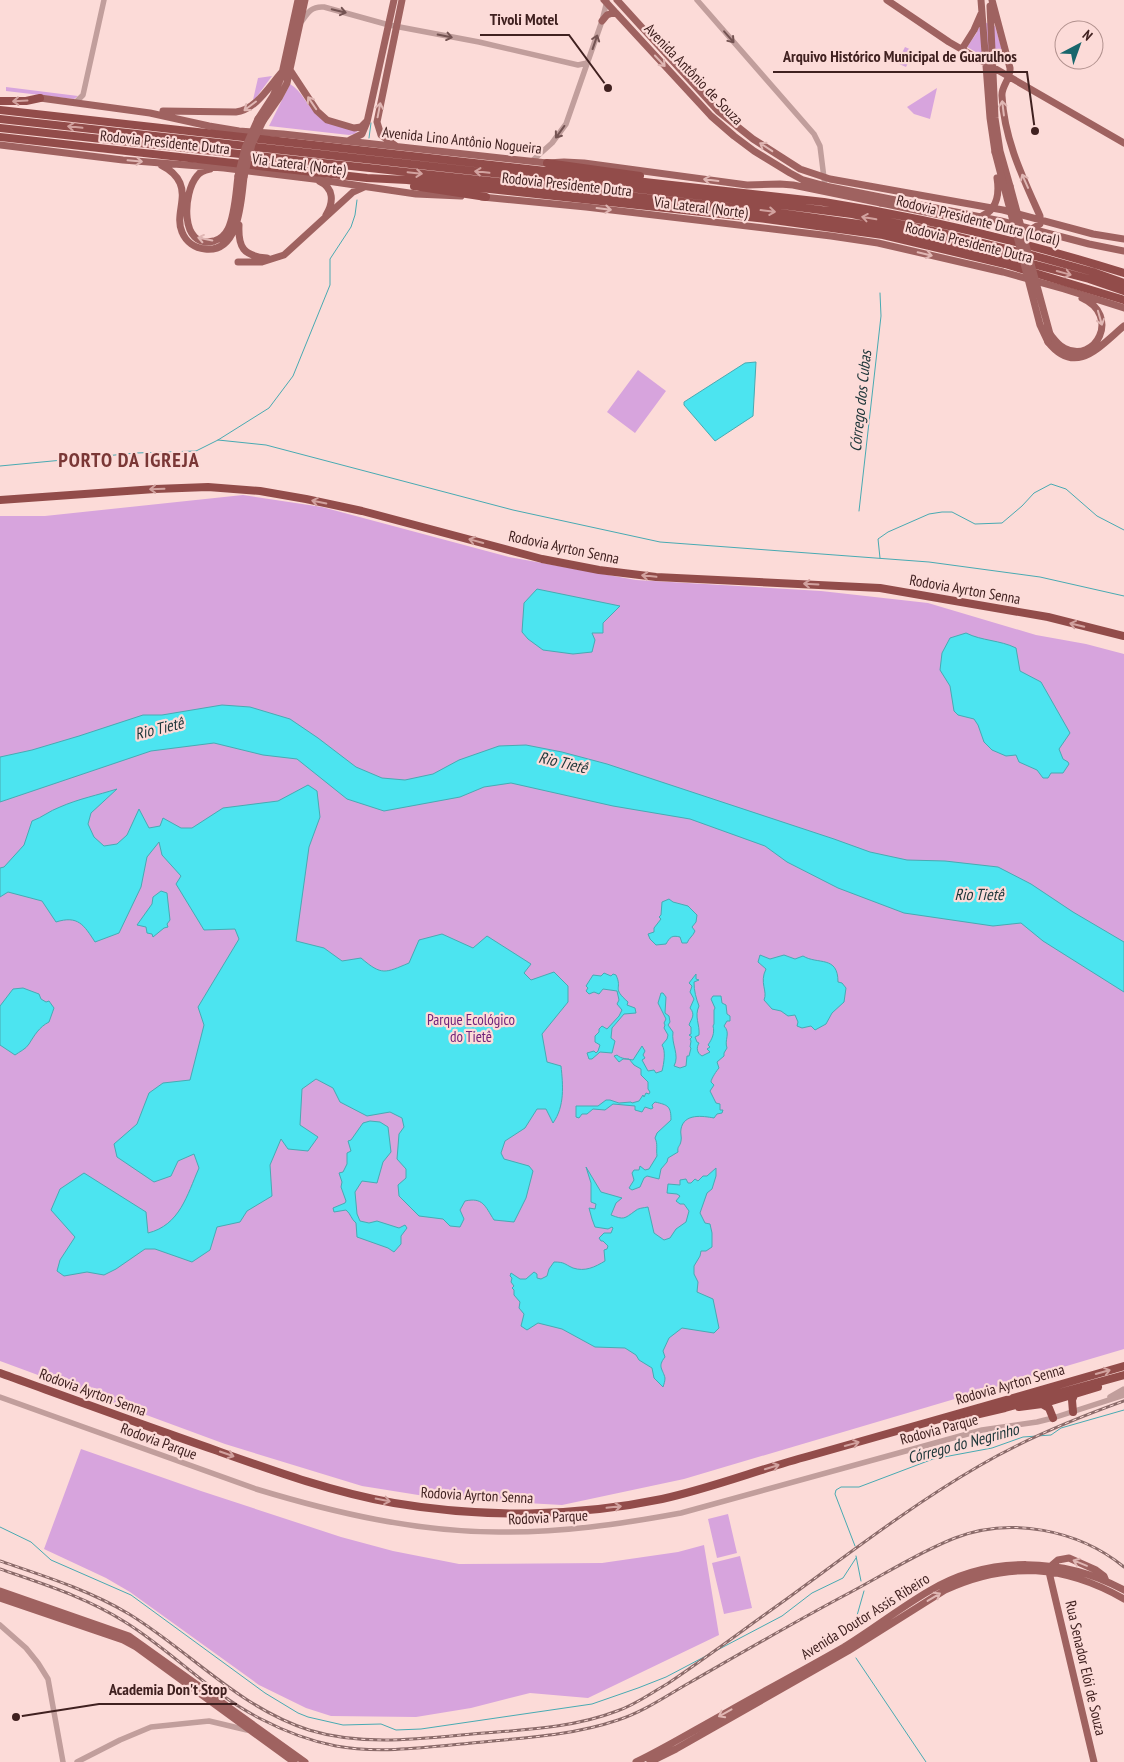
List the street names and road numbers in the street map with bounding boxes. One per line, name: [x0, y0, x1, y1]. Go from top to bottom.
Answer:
street label: Avenida Antônio de Souza: [641, 19, 747, 129]
street label: Avenida Lino Antônio Nogueira: [381, 122, 543, 158]
street label: Rodovia Presidente Dutra: [99, 126, 231, 158]
street label: Via Lateral (Norte): [250, 149, 348, 179]
street label: Rodovia Presidente Dutra: [501, 168, 633, 200]
street label: Rodovia Presidente Dutra (Local): [895, 191, 1061, 249]
street label: Via Lateral (Norte): [652, 192, 750, 222]
street label: Rodovia Presidente Dutra: [904, 217, 1034, 267]
street label: Rodovia Ayrton Senna: [507, 526, 621, 568]
street label: Rodovia Ayrton Senna: [908, 570, 1022, 608]
street label: Rodovia Ayrton Senna: [953, 1359, 1067, 1409]
street label: Rodovia Ayrton Senna: [37, 1364, 149, 1420]
street label: Rodovia Parque: [898, 1409, 980, 1449]
street label: Rodovia Parque: [118, 1418, 200, 1464]
street label: Rodovia Ayrton Senna: [420, 1483, 534, 1507]
street label: Rodovia Parque: [508, 1505, 588, 1529]
street label: Avenida Doutor Assis Ribeiro: [797, 1569, 933, 1663]
street label: Rua Senador Elói de Souza: [1061, 1599, 1111, 1737]

